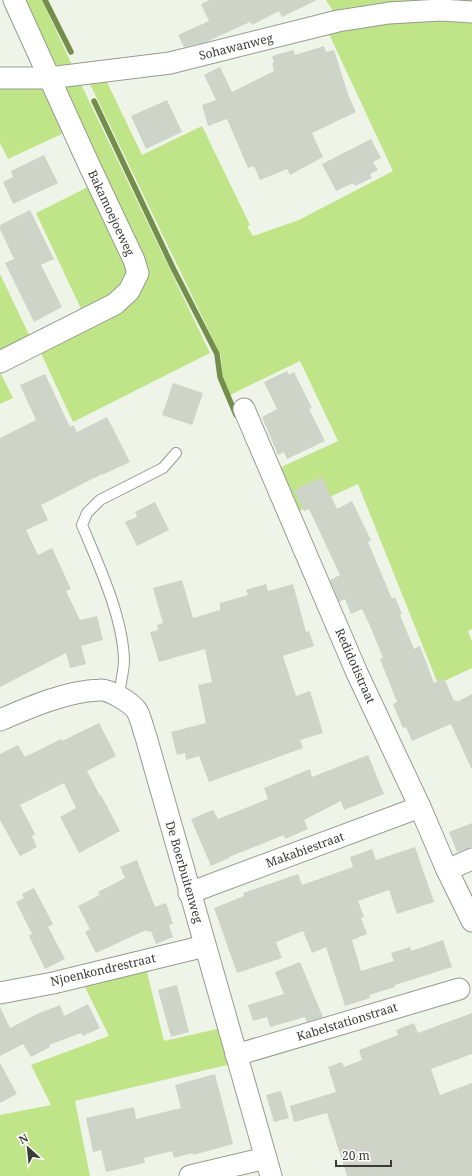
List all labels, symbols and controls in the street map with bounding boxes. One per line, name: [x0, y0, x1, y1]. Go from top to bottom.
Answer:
street label: Sohawanweg: [197, 29, 275, 64]
street label: Bakamoejoeweg: [84, 167, 139, 259]
street label: Redidotistraat: [331, 626, 380, 706]
street label: De Boerbuitenweg: [162, 819, 207, 925]
street label: Makabiestraat: [263, 827, 346, 872]
street label: Njoenkondrestraat: [49, 949, 157, 990]
street label: Kabelstationstraat: [294, 998, 399, 1045]
north arrow: [8, 1128, 48, 1168]
text: N: [16, 1130, 31, 1147]
scale bar: [336, 1142, 391, 1168]
text: 20 m: [342, 1147, 370, 1164]

